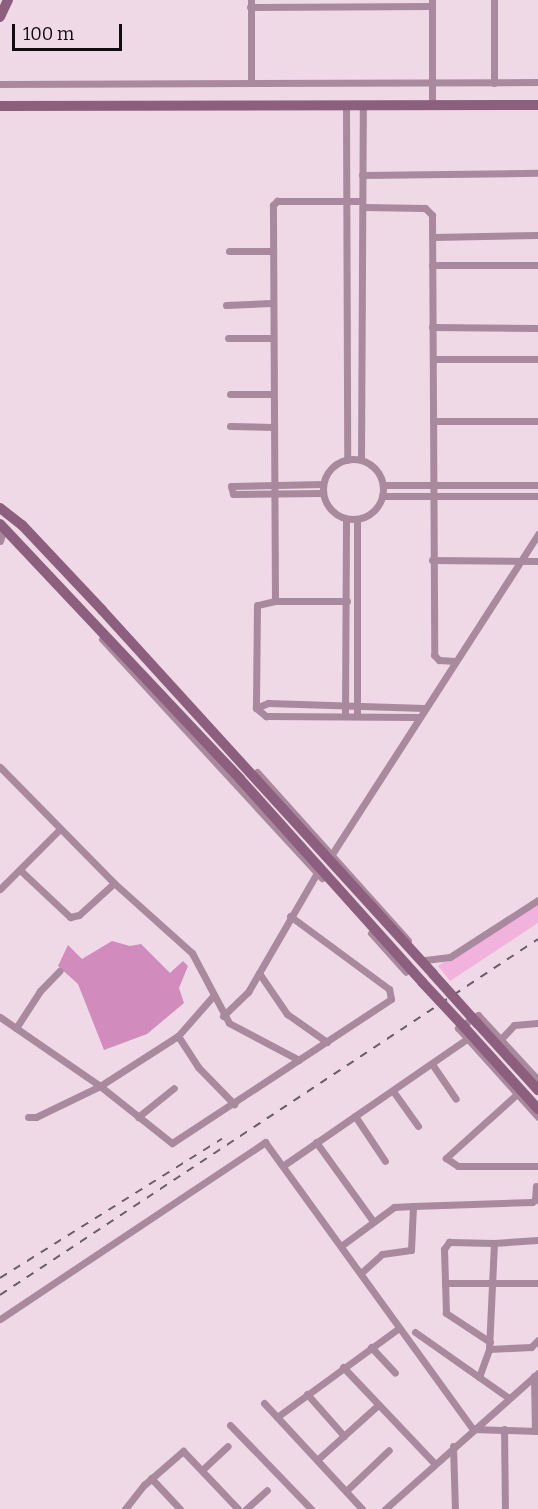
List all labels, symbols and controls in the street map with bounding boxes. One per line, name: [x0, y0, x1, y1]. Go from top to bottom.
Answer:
scale bar: [15, 12, 124, 50]
text: 100 m: [23, 23, 74, 45]

